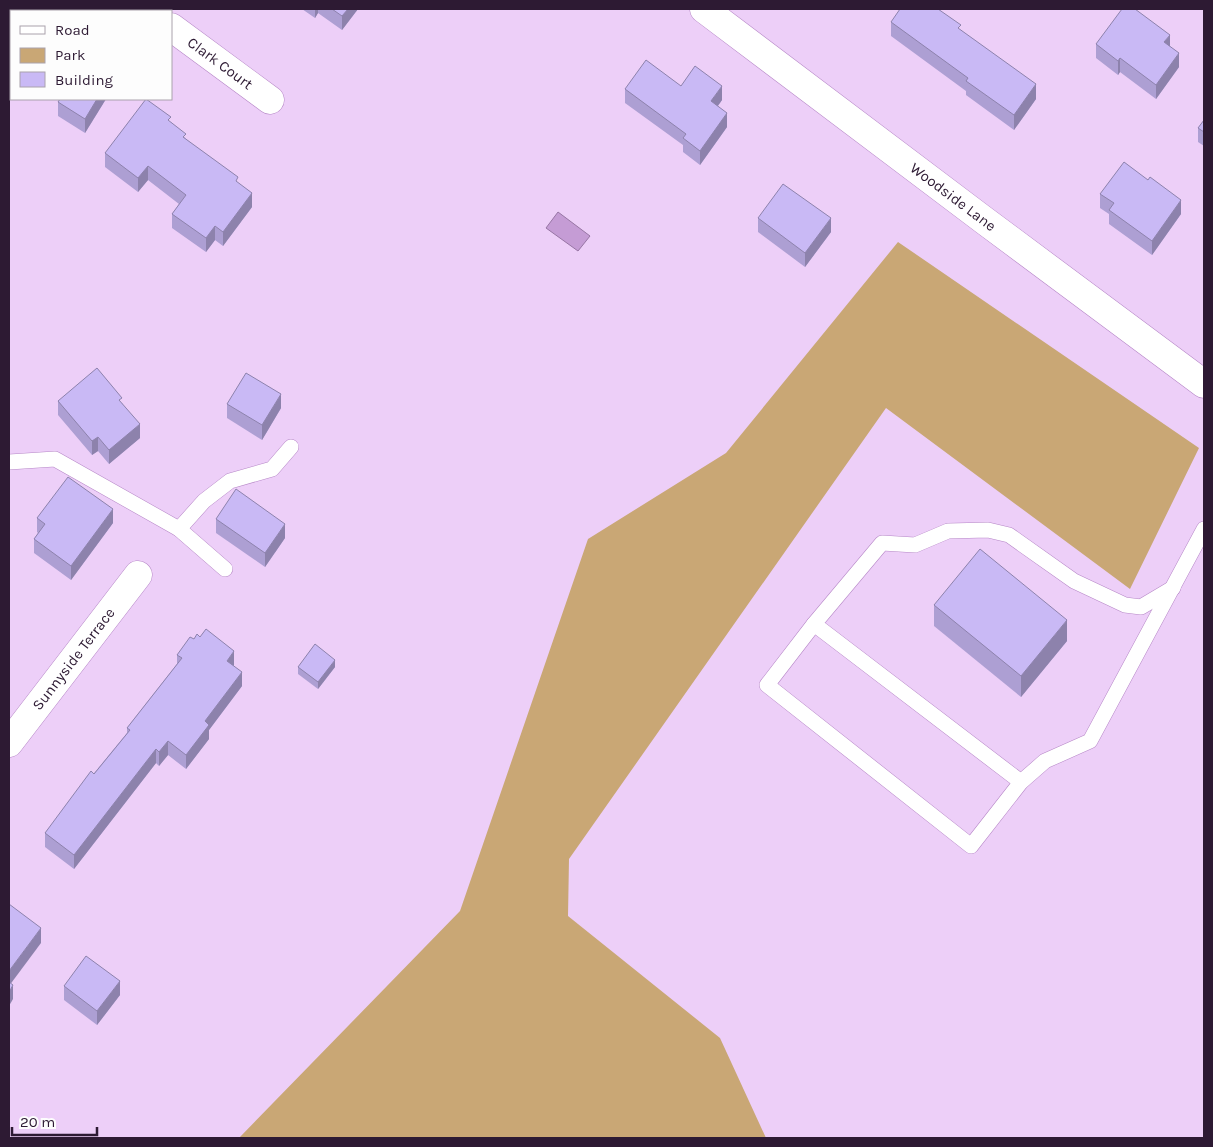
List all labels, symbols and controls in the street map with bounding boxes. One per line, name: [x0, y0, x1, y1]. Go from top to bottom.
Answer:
legend: [10, 10, 172, 100]
text: Road: [55, 21, 90, 39]
street label: Clark Court: [184, 33, 257, 93]
text: Park: [55, 46, 85, 64]
text: Building: [55, 71, 113, 89]
street label: Woodside Lane: [907, 159, 1000, 235]
street label: Sunnyside Terrace: [29, 604, 119, 714]
scale bar: [12, 1104, 98, 1136]
text: 20 m: [20, 1113, 55, 1131]

